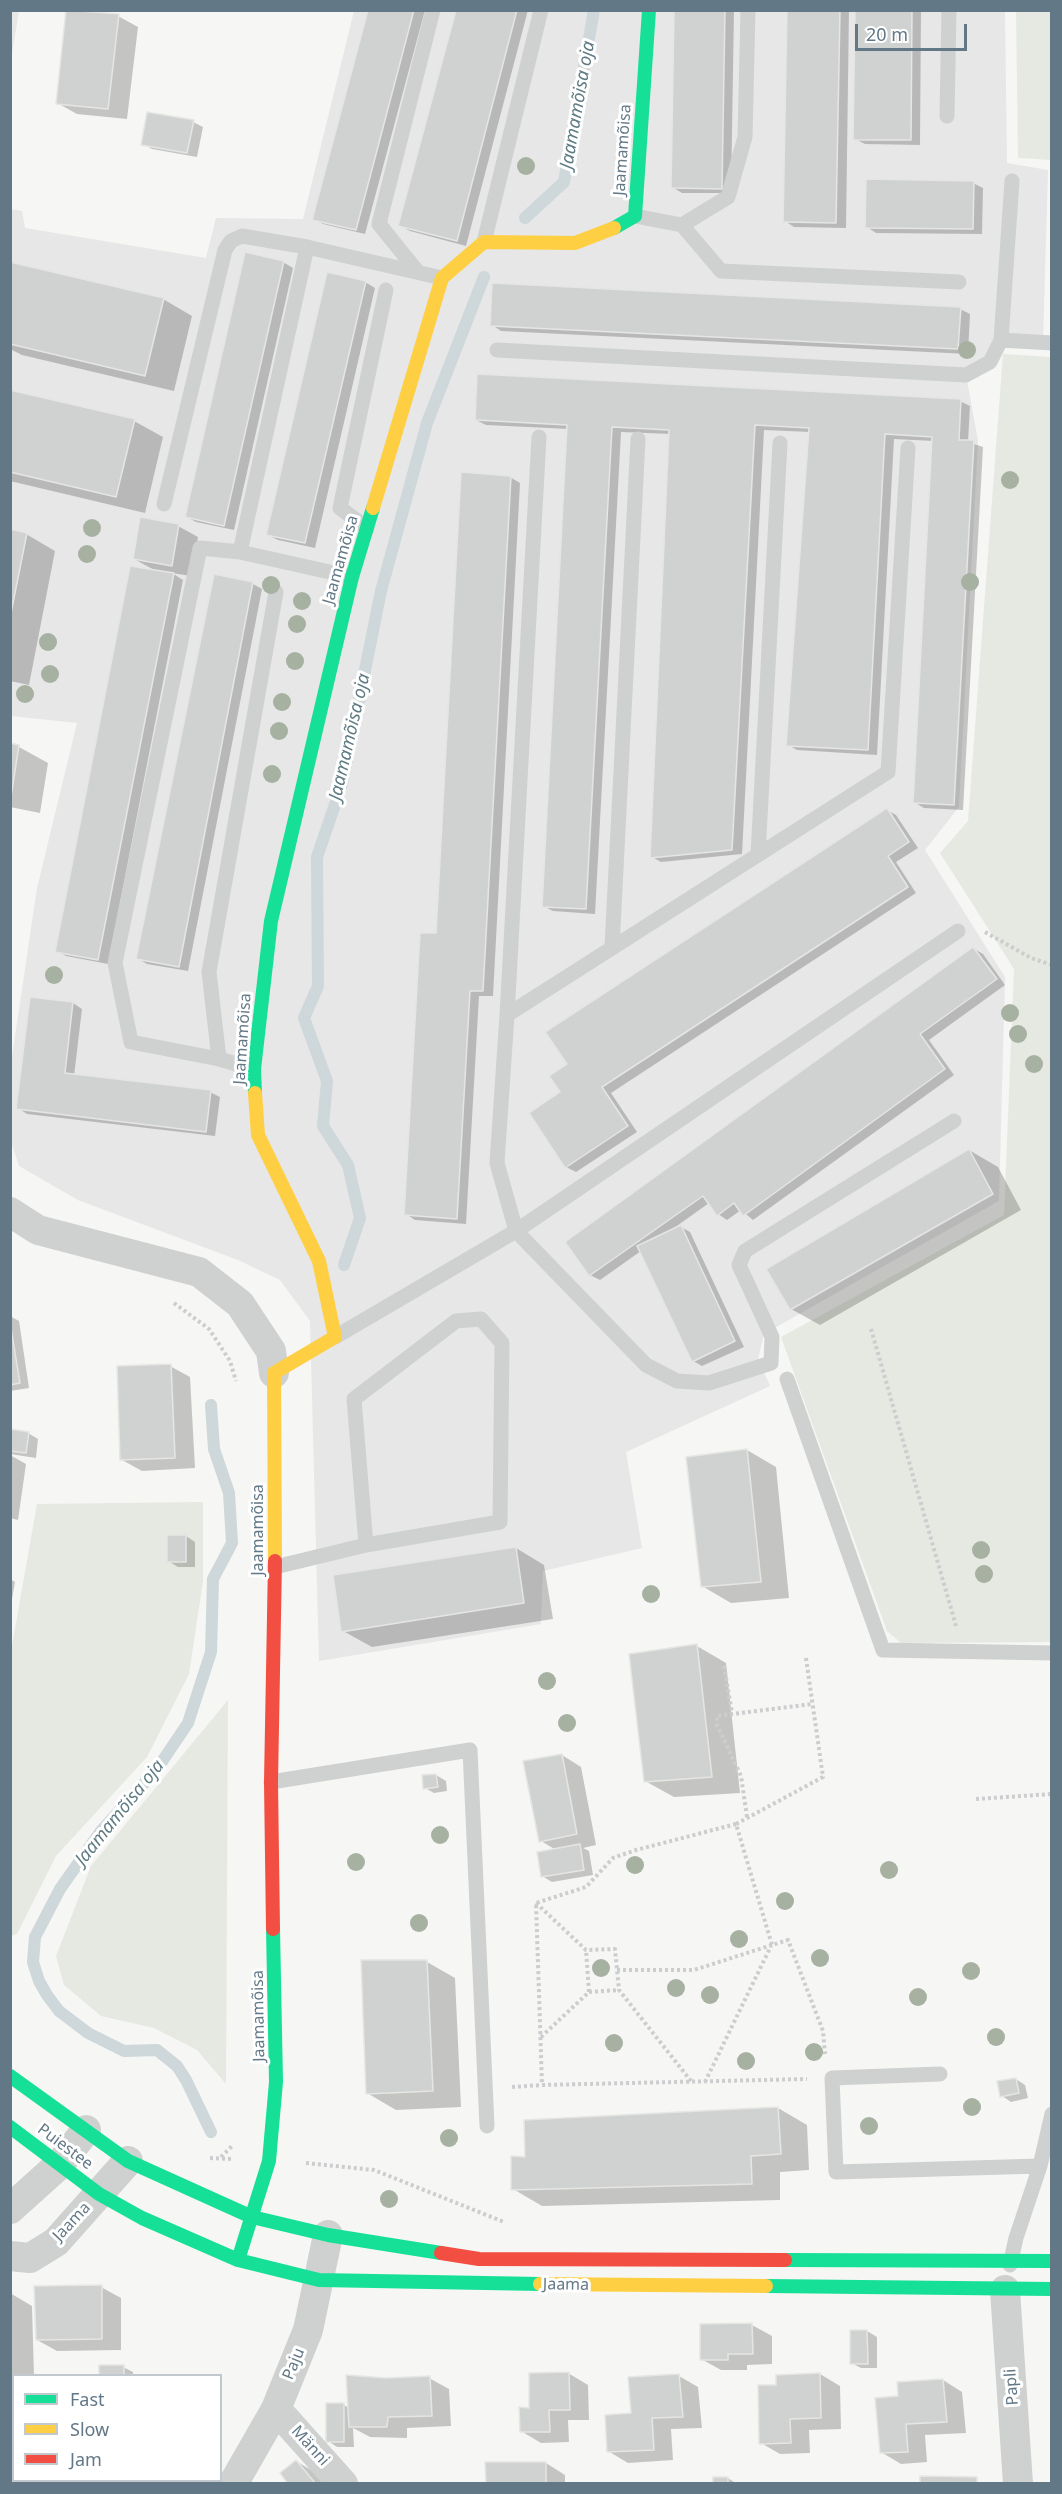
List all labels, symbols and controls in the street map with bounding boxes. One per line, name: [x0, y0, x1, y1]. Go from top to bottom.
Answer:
scale bar: [858, 12, 970, 50]
text: 20 m: [866, 22, 908, 46]
water label: Jaamamõisa oja: [556, 39, 600, 171]
street label: Jaamamõisa: [610, 104, 636, 196]
street label: Jaamamõisa: [319, 513, 363, 607]
water label: Jaamamõisa oja: [325, 671, 375, 803]
street label: Jaamamõisa: [230, 993, 256, 1085]
street label: Jaamamõisa: [248, 1484, 268, 1576]
water label: Jaamamõisa oja: [71, 1756, 169, 1870]
street label: Jaamamõisa: [249, 1970, 269, 2062]
street label: Puiestee: [34, 2120, 96, 2174]
street label: Jaama: [49, 2199, 95, 2245]
street label: Jaama: [543, 2275, 589, 2295]
street label: Paju: [279, 2345, 309, 2383]
street label: Papli: [1001, 2368, 1023, 2406]
legend: [12, 2374, 222, 2482]
text: Fast: [70, 2387, 105, 2411]
text: Slow: [70, 2417, 109, 2441]
street label: Männi: [287, 2422, 333, 2470]
text: Jam: [70, 2447, 102, 2471]

